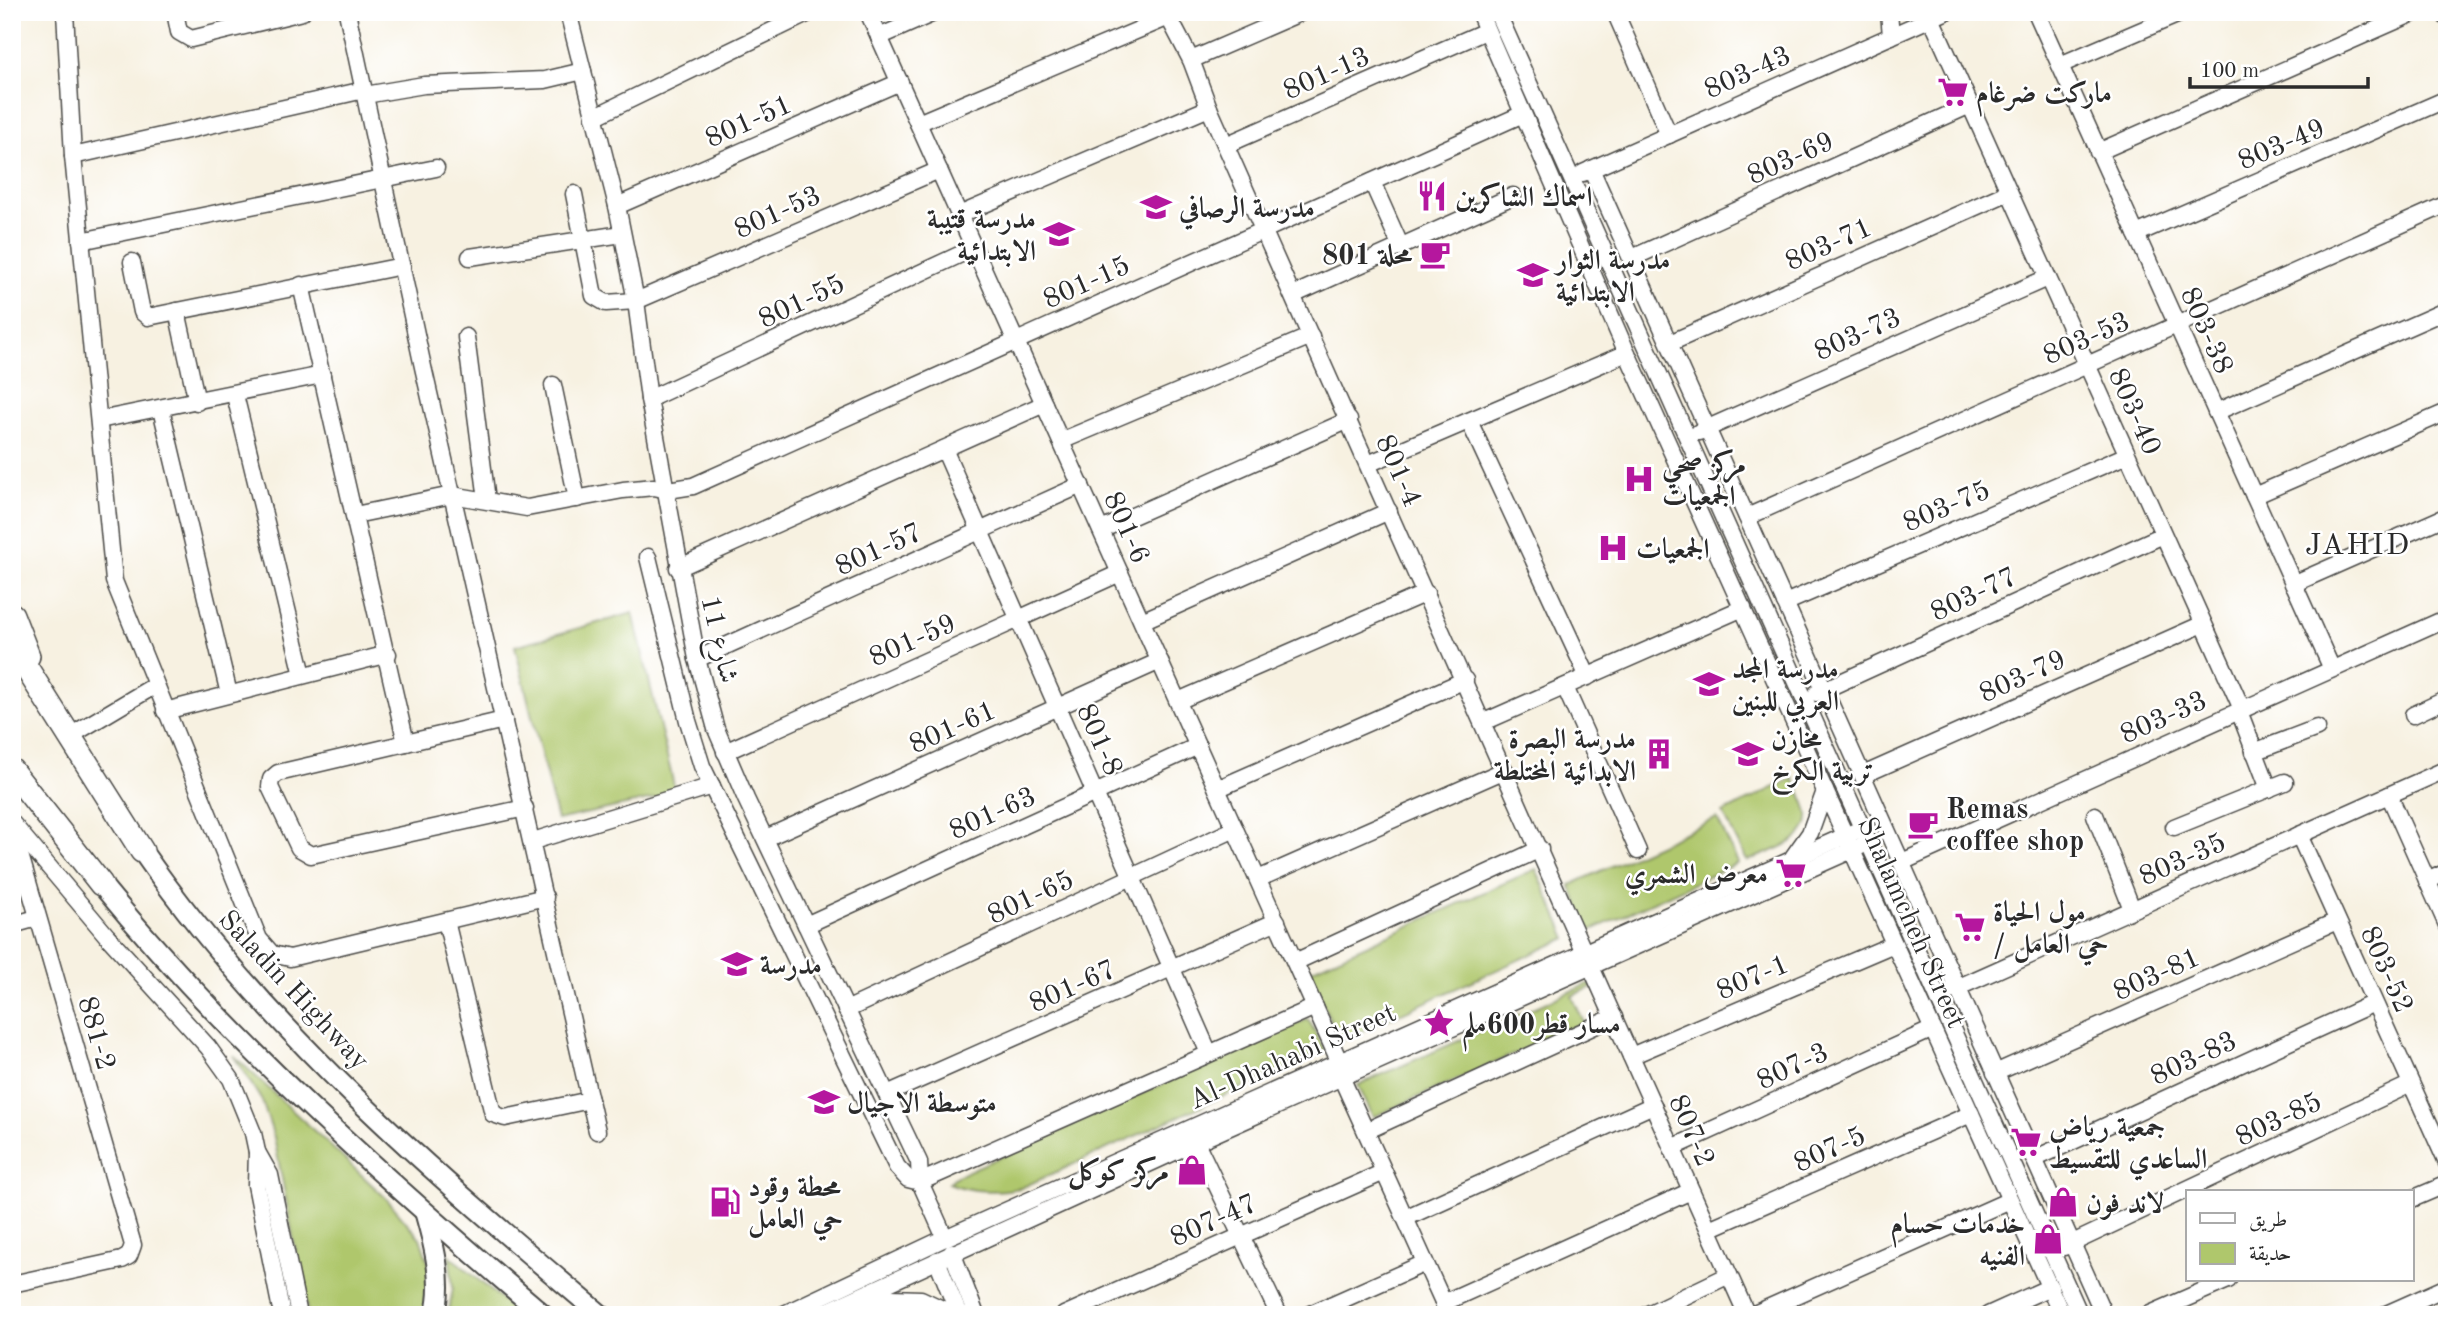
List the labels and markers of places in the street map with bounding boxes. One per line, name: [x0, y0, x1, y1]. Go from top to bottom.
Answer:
supermarket icon: ماركت ضرغام: [1936, 75, 1970, 109]
place label: ماركت ضرغام: [1976, 80, 2112, 117]
restaurant icon: اسماك الشاكرين: [1415, 179, 1449, 213]
place label: اسماك الشاكرين: [1455, 182, 1593, 214]
school or university icon: مدرسة الرصافي: [1139, 190, 1173, 224]
place label: مدرسة الرصافي: [1178, 195, 1315, 230]
place label: مدرسة قتيبة الابتدائية: [927, 207, 1036, 268]
school or university icon: مدرسة قتيبة الابتدائية: [1042, 217, 1076, 251]
cafe icon: محلة 801: [1418, 237, 1452, 271]
place label: محلة 801: [1322, 243, 1413, 271]
place label: مدرسة الثوار الابتدائية: [1553, 247, 1670, 309]
school or university icon: مدرسة الثوار الابتدائية: [1516, 258, 1550, 292]
place label: مركز صحي الجمعيات: [1662, 449, 1746, 512]
hospital icon: مركز صحي الجمعيات: [1622, 462, 1656, 496]
hospital icon: الجمعيات: [1596, 531, 1630, 565]
place label: الجمعيات: [1636, 536, 1710, 565]
place label: مدرسة المجد العربي للبنين: [1732, 656, 1839, 723]
school or university icon: مدرسة المجد العربي للبنين: [1692, 667, 1726, 701]
place label: مدرسة البصرة الابدائية المختلطة: [1494, 726, 1636, 787]
place label: مخازن تربية الكرخ: [1771, 726, 1874, 796]
building icon: مدرسة البصرة الابدائية المختلطة: [1642, 737, 1676, 771]
school or university icon: مخازن تربية الكرخ: [1731, 737, 1765, 771]
place label: Remas coffee shop: [1946, 797, 2084, 857]
cafe icon: Remas coffee shop: [1906, 807, 1940, 841]
supermarket icon: معرض الشمري: [1774, 856, 1808, 890]
place label: معرض الشمري: [1625, 861, 1768, 896]
place label: مول الحياة / حي العامل: [1993, 898, 2108, 966]
supermarket icon: مول الحياة / حي العامل: [1953, 910, 1987, 944]
school or university icon: مدرسة: [720, 947, 754, 981]
place label: مدرسة: [760, 953, 822, 981]
place icon: مسار قطر600ملم: [1422, 1006, 1456, 1040]
place label: مسار قطر600ملم: [1462, 1011, 1621, 1052]
school or university icon: متوسطة الاجيال: [807, 1085, 841, 1119]
place label: متوسطة الاجيال: [847, 1089, 997, 1120]
place label: جمعية رياض الساعدي للتقسيط: [2049, 1114, 2207, 1181]
supermarket icon: جمعية رياض الساعدي للتقسيط: [2009, 1125, 2043, 1159]
shop icon: مركز كوكل: [1175, 1153, 1209, 1187]
place label: مركز كوكل: [1068, 1156, 1169, 1191]
place label: محطة وقود حي العامل: [748, 1175, 843, 1241]
fuel station icon: محطة وقود حي العامل: [708, 1185, 742, 1219]
shop icon: لاند فون: [2046, 1185, 2080, 1219]
place label: لاند فون: [2086, 1190, 2164, 1220]
place label: خدمات حسام الفنيه: [1890, 1211, 2025, 1272]
shop icon: خدمات حسام الفنيه: [2031, 1222, 2065, 1256]

